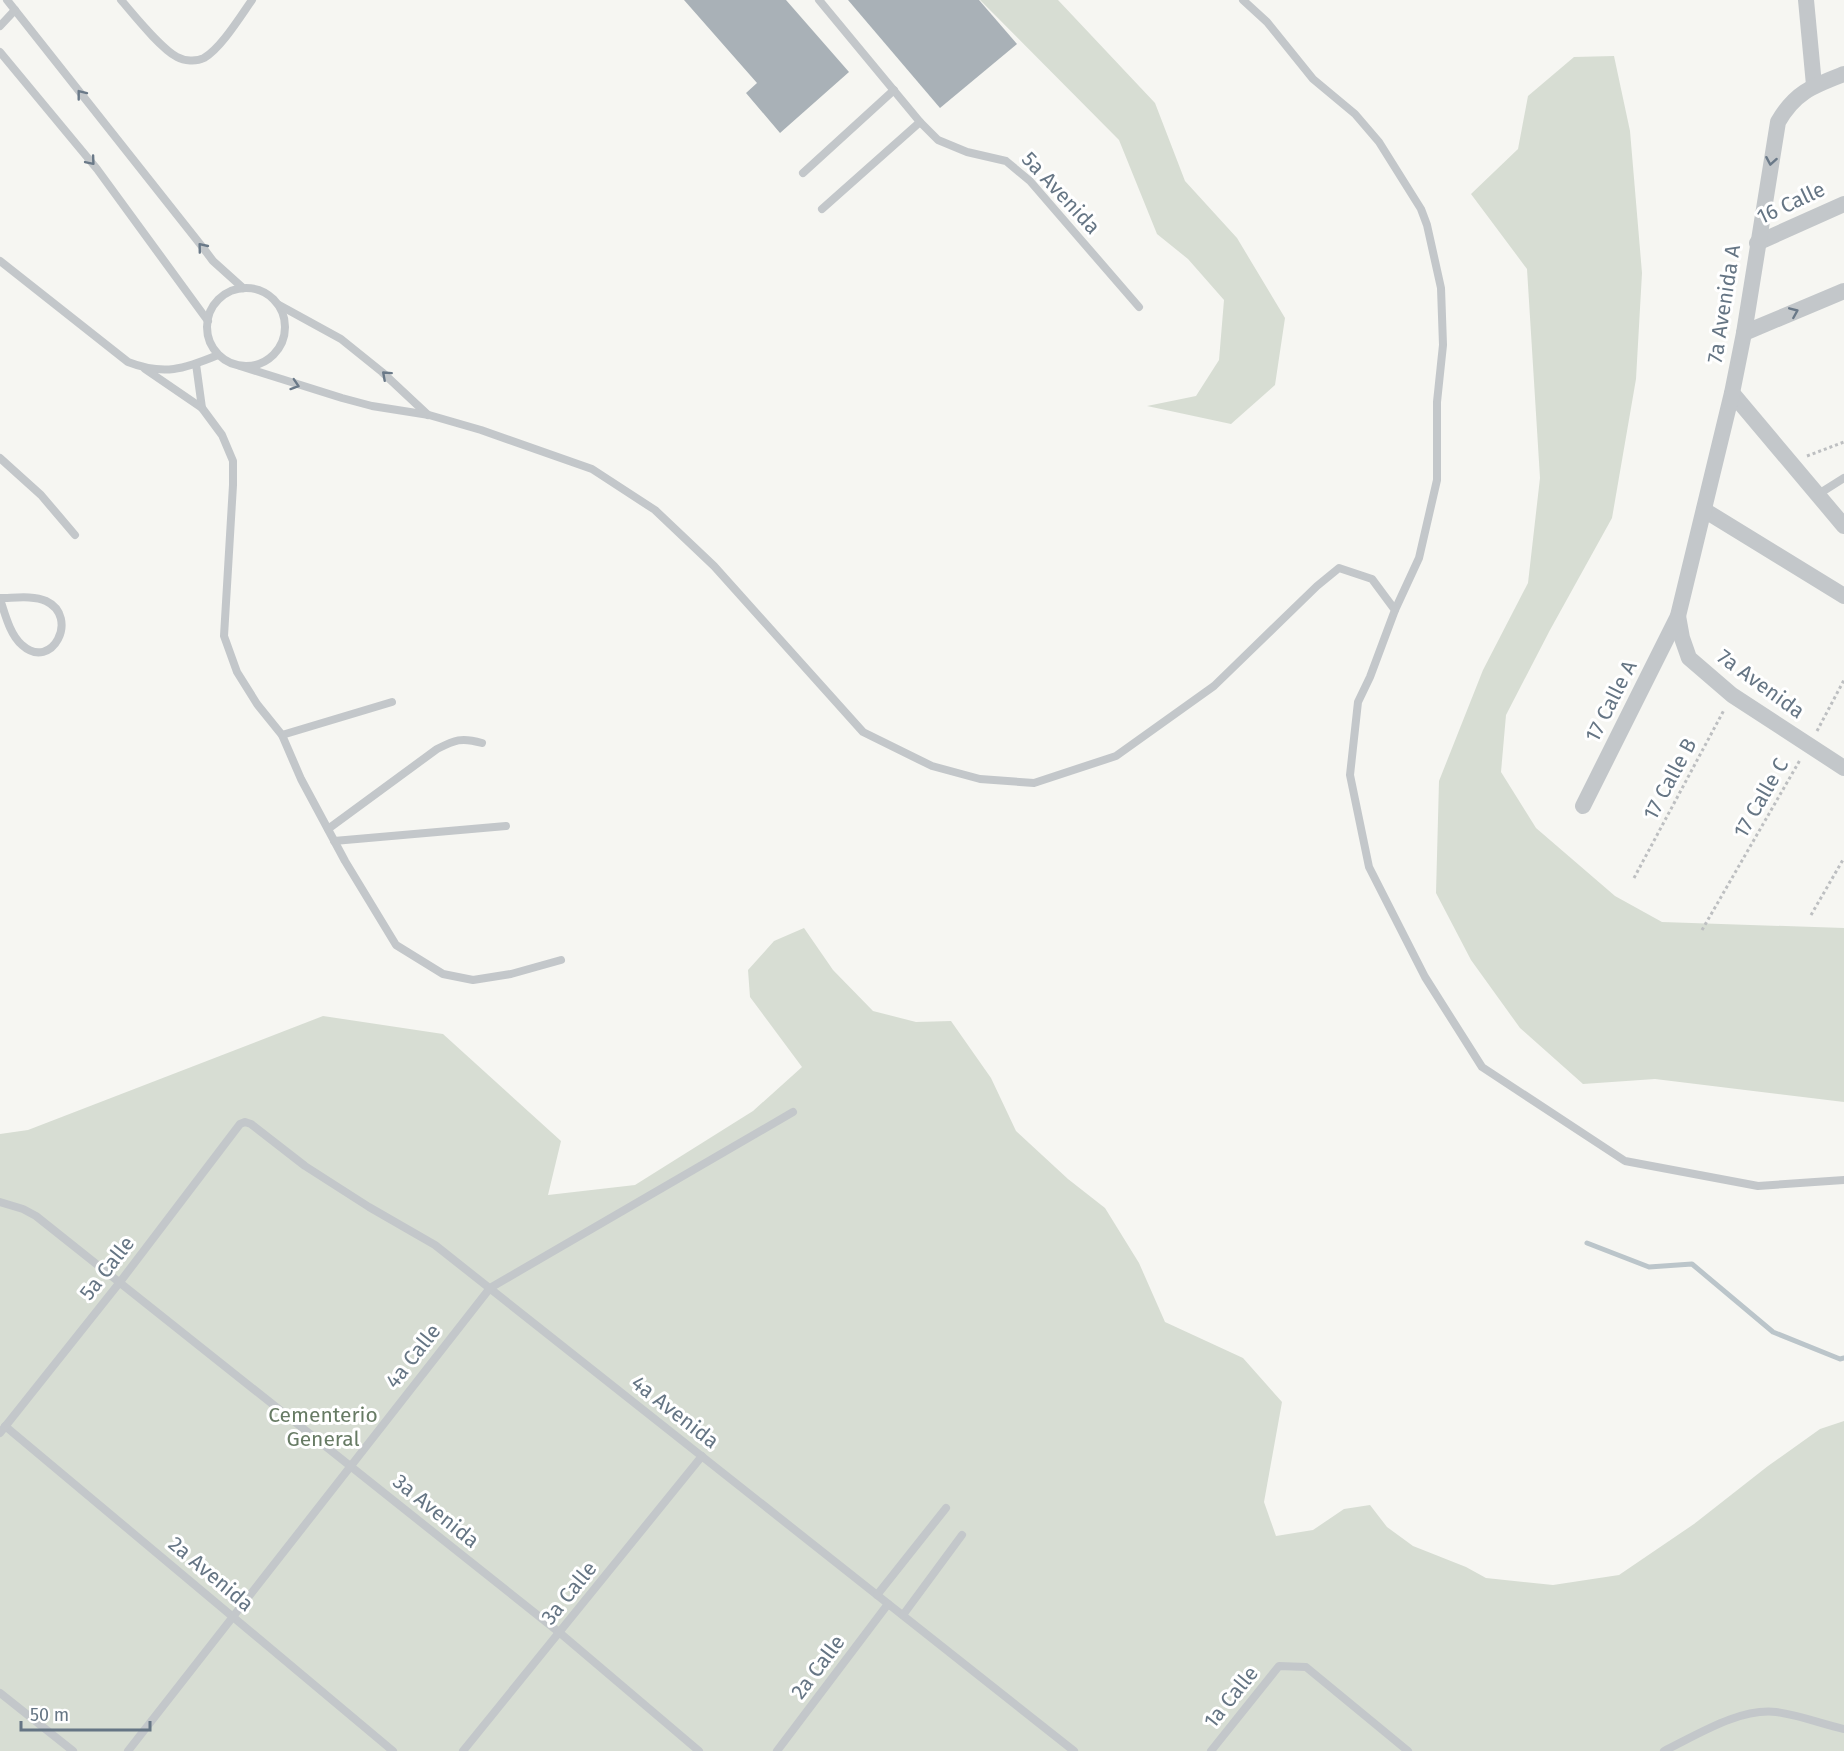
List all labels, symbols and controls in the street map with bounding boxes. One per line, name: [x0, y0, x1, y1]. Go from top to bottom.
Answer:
one-way arrow: [78, 90, 89, 101]
street label: 5a Avenida: [1016, 146, 1106, 240]
one-way arrow: [84, 155, 95, 166]
one-way arrow: [1765, 156, 1778, 166]
street label: 16 Calle: [1753, 176, 1829, 230]
one-way arrow: [198, 243, 209, 254]
street label: 7a Avenida A: [1702, 243, 1746, 365]
one-way arrow: [1788, 307, 1799, 319]
one-way arrow: [382, 371, 393, 382]
one-way arrow: [289, 377, 300, 390]
street label: 7a Avenida: [1712, 644, 1810, 724]
street label: 17 Calle A: [1579, 656, 1643, 746]
street label: 17 Calle B: [1638, 734, 1702, 824]
street label: 17 Calle C: [1728, 753, 1794, 842]
street label: 5a Calle: [74, 1231, 140, 1305]
street label: 4a Calle: [380, 1319, 446, 1393]
street label: 4a Avenida: [626, 1370, 724, 1454]
park label: Cementerio General: [268, 1402, 378, 1452]
street label: 3a Avenida: [388, 1468, 484, 1554]
street label: 2a Avenida: [163, 1531, 259, 1617]
street label: 3a Calle: [536, 1556, 602, 1630]
street label: 2a Calle: [785, 1630, 851, 1704]
street label: 1a Calle: [1198, 1661, 1264, 1733]
scale bar: [21, 1694, 150, 1732]
text: 50 m: [30, 1704, 69, 1726]

